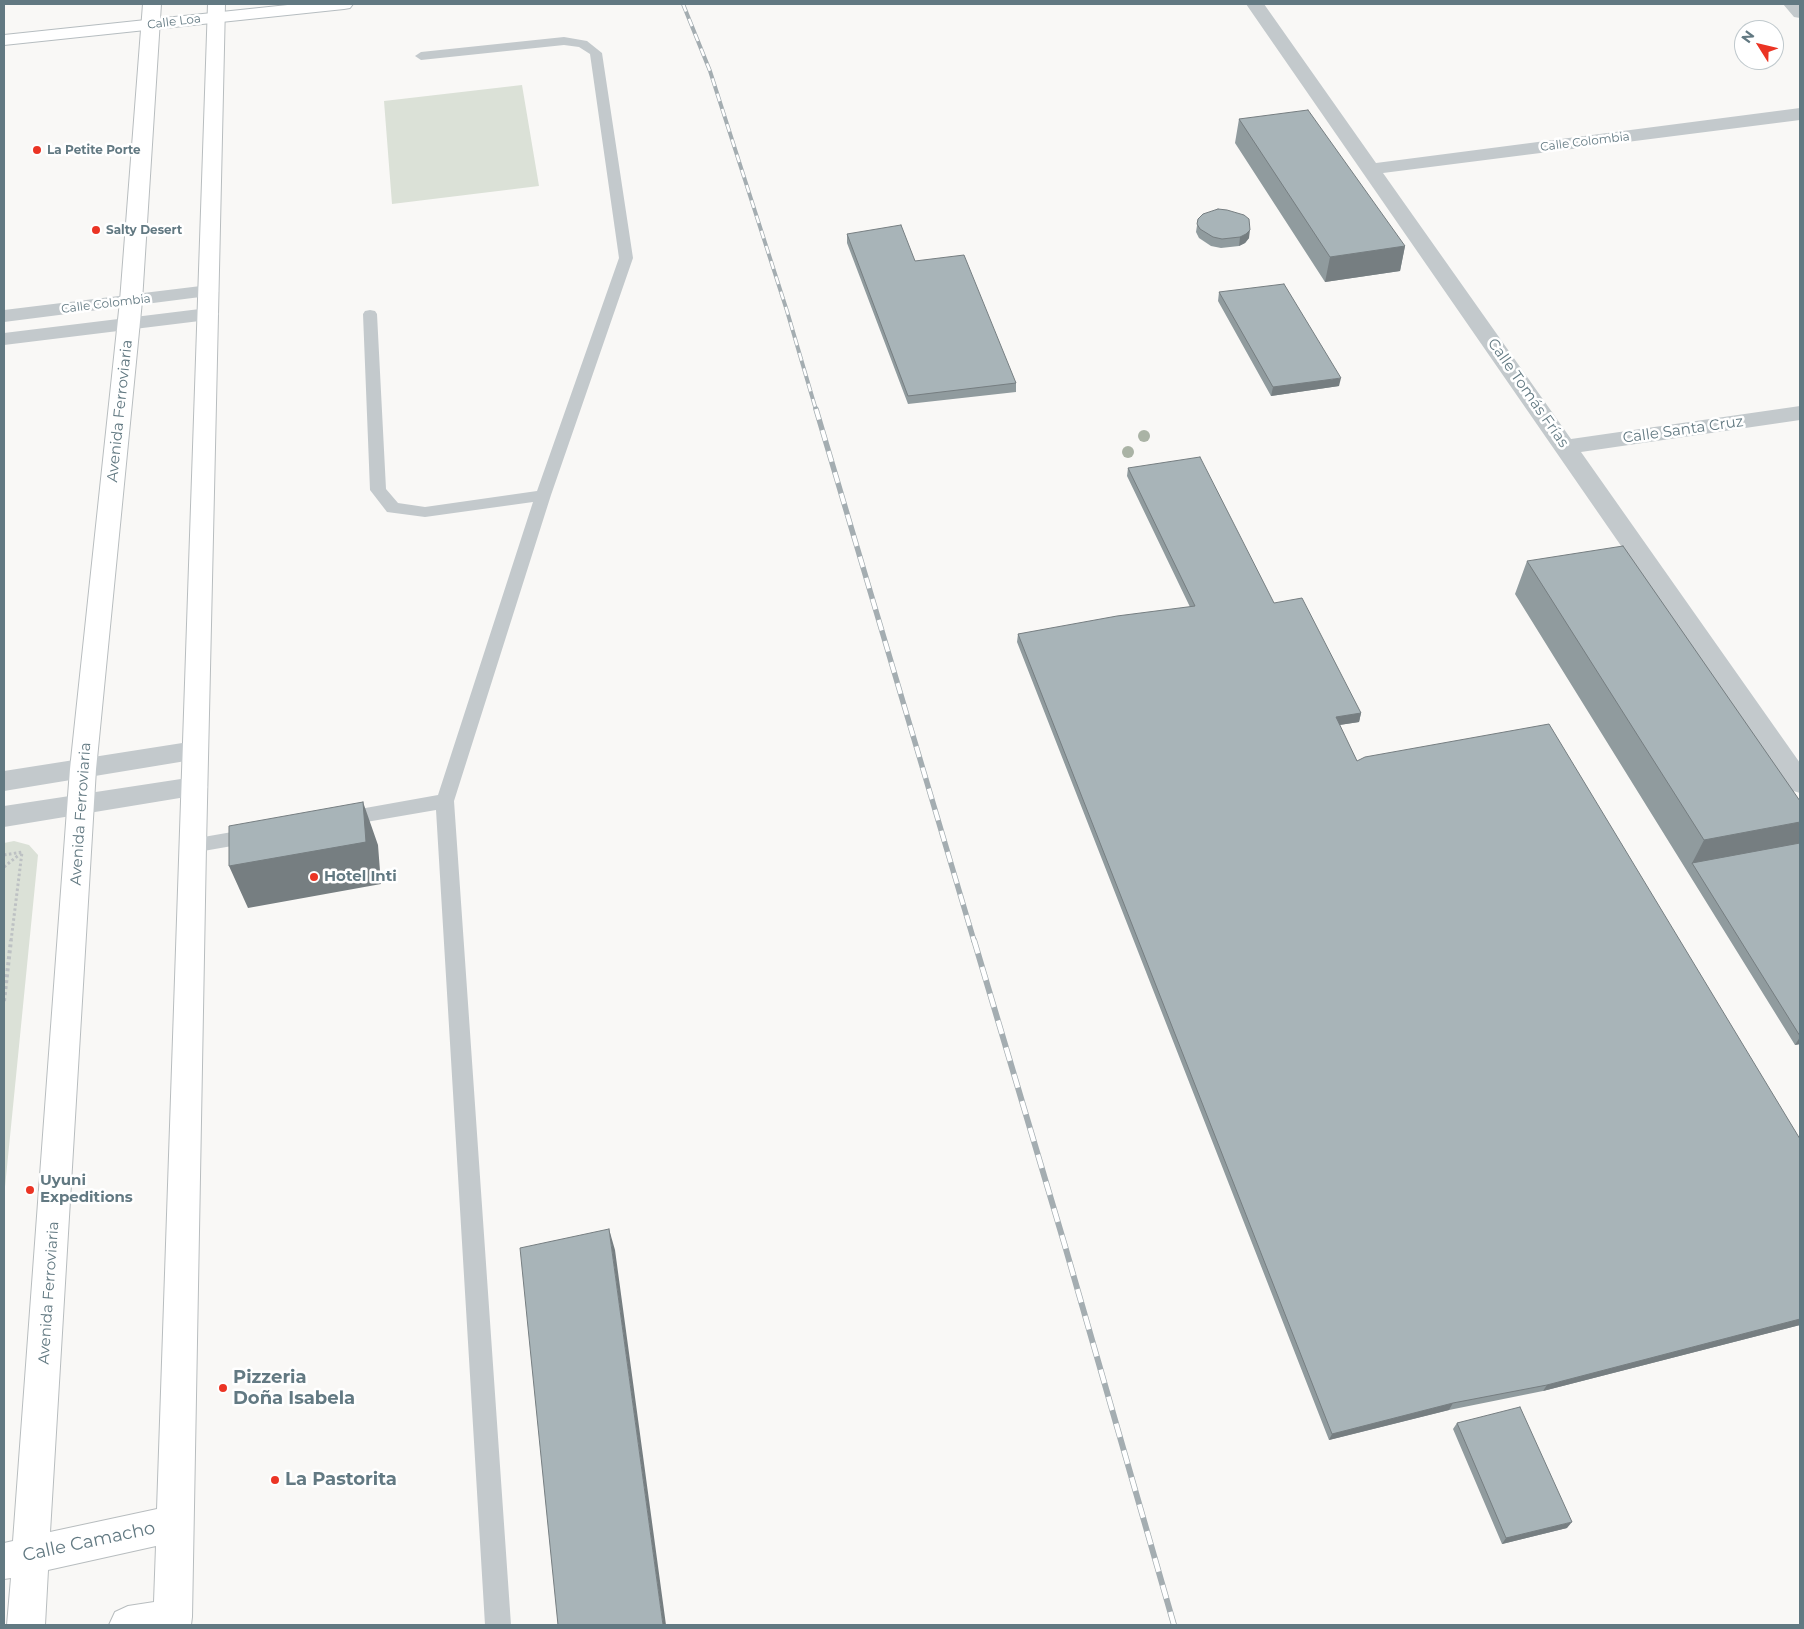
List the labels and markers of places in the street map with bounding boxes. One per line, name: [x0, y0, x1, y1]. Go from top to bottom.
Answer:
place label: La Petite Porte: [47, 143, 141, 157]
marker: La Petite Porte: [31, 144, 43, 156]
place label: Salty Desert: [106, 223, 182, 237]
marker: Salty Desert: [90, 224, 102, 236]
place label: Hotel Inti: [324, 868, 397, 886]
marker: Hotel Inti: [308, 871, 320, 883]
place label: Uyuni Expeditions: [40, 1172, 133, 1207]
marker: Uyuni Expeditions: [24, 1184, 36, 1196]
place label: Pizzeria Doña Isabela: [233, 1367, 355, 1410]
marker: Pizzeria Doña Isabela: [217, 1382, 229, 1394]
place label: La Pastorita: [285, 1469, 397, 1491]
marker: La Pastorita: [269, 1474, 281, 1486]

